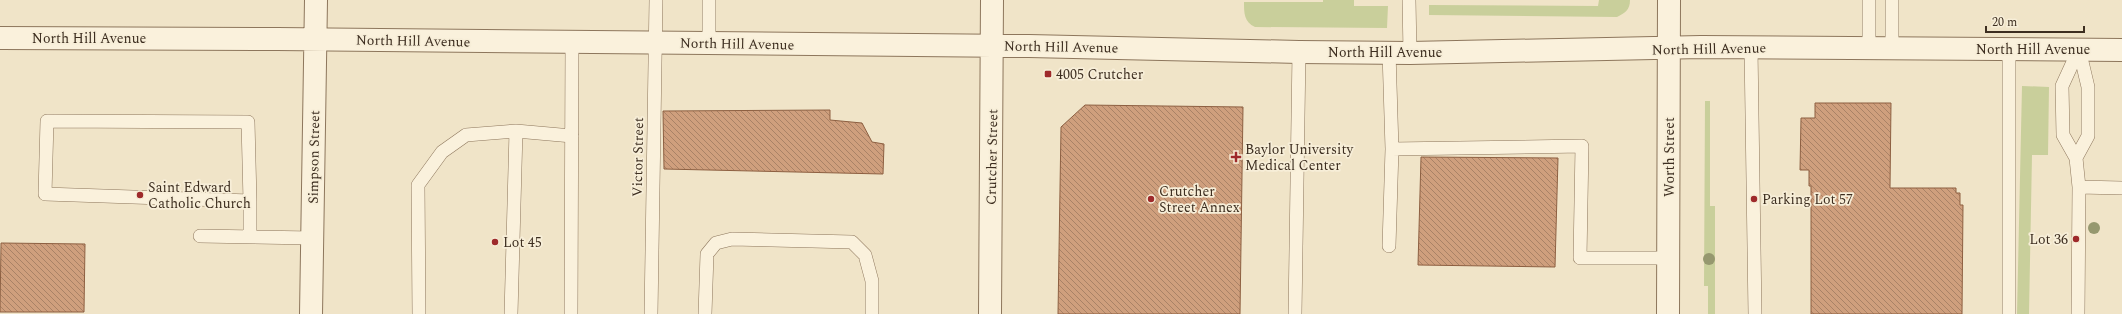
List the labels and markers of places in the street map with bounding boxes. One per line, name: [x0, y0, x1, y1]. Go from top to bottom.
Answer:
place label: 4005 Crutcher: [1056, 64, 1144, 85]
marker: 4005 Crutcher: [1043, 69, 1053, 79]
place label: Baylor University Medical Center: [1245, 139, 1354, 176]
marker: Baylor University Medical Center: [1230, 151, 1242, 163]
place label: Saint Edward Catholic Church: [148, 177, 251, 214]
place label: Crutcher Street Annex: [1159, 181, 1240, 218]
place label: Parking Lot 57: [1762, 189, 1853, 210]
marker: Saint Edward Catholic Church: [135, 190, 145, 200]
marker: Crutcher Street Annex: [1146, 194, 1156, 204]
marker: Parking Lot 57: [1749, 194, 1759, 204]
place label: Lot 36: [2029, 229, 2068, 250]
place label: Lot 45: [503, 232, 542, 253]
marker: Lot 36: [2071, 234, 2081, 244]
marker: Lot 45: [490, 237, 500, 247]

